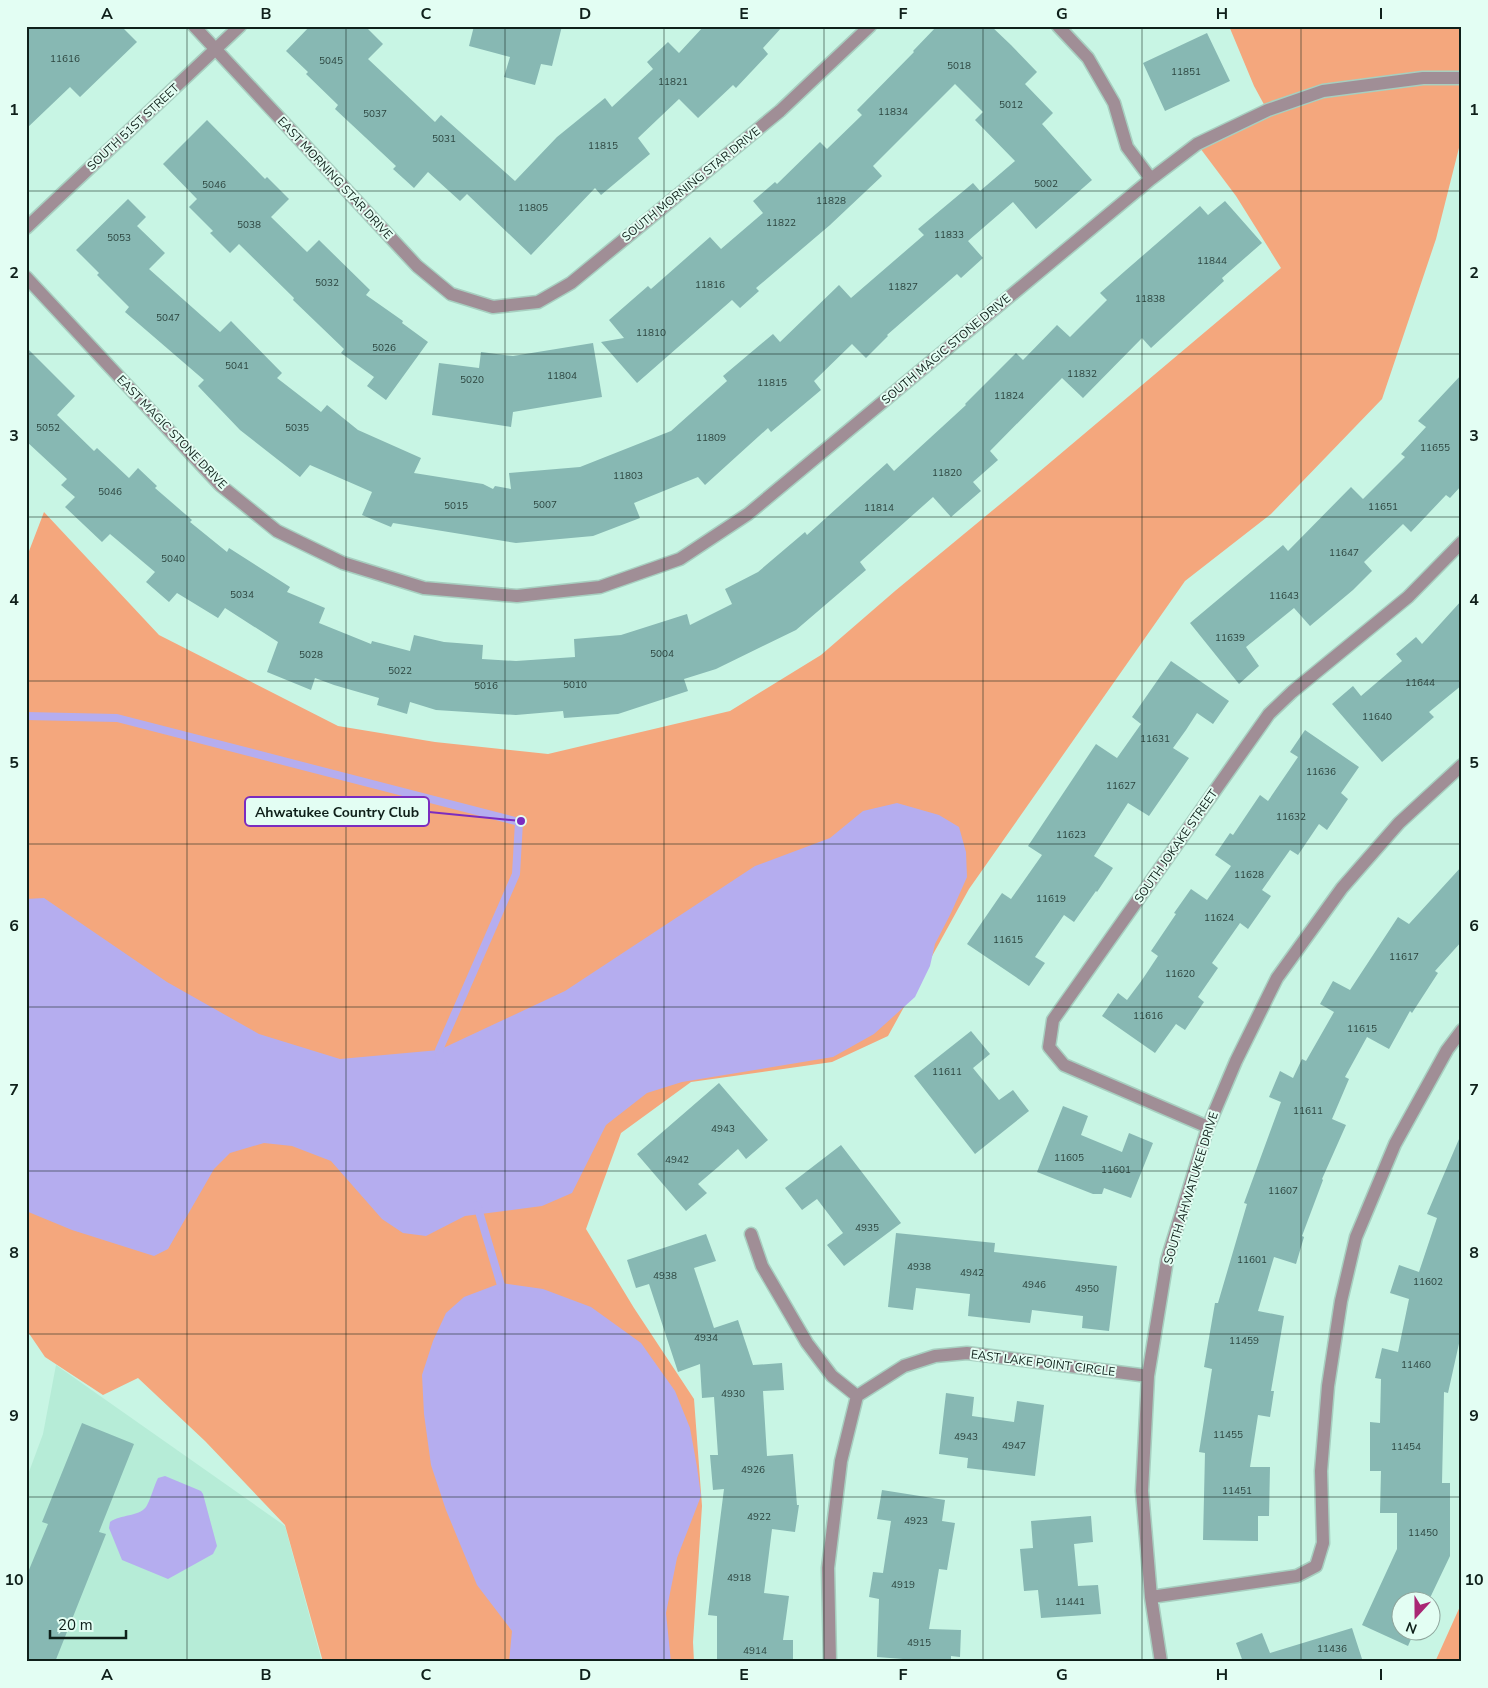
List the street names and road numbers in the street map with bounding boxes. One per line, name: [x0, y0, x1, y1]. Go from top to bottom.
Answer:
street label: SOUTH 51ST STREET: [84, 80, 183, 174]
street label: EAST MORNING STAR DRIVE: [274, 113, 396, 243]
street label: SOUTH MORNING STAR DRIVE: [619, 123, 763, 245]
street label: SOUTH MAGIC STONE DRIVE: [878, 290, 1014, 408]
street label: EAST MAGIC STONE DRIVE: [113, 372, 231, 492]
street label: SOUTH JOKAKE STREET: [1131, 786, 1222, 906]
street label: SOUTH AHWATUKEE DRIVE: [1160, 1110, 1222, 1266]
street label: EAST LAKE POINT CIRCLE: [970, 1346, 1116, 1380]

